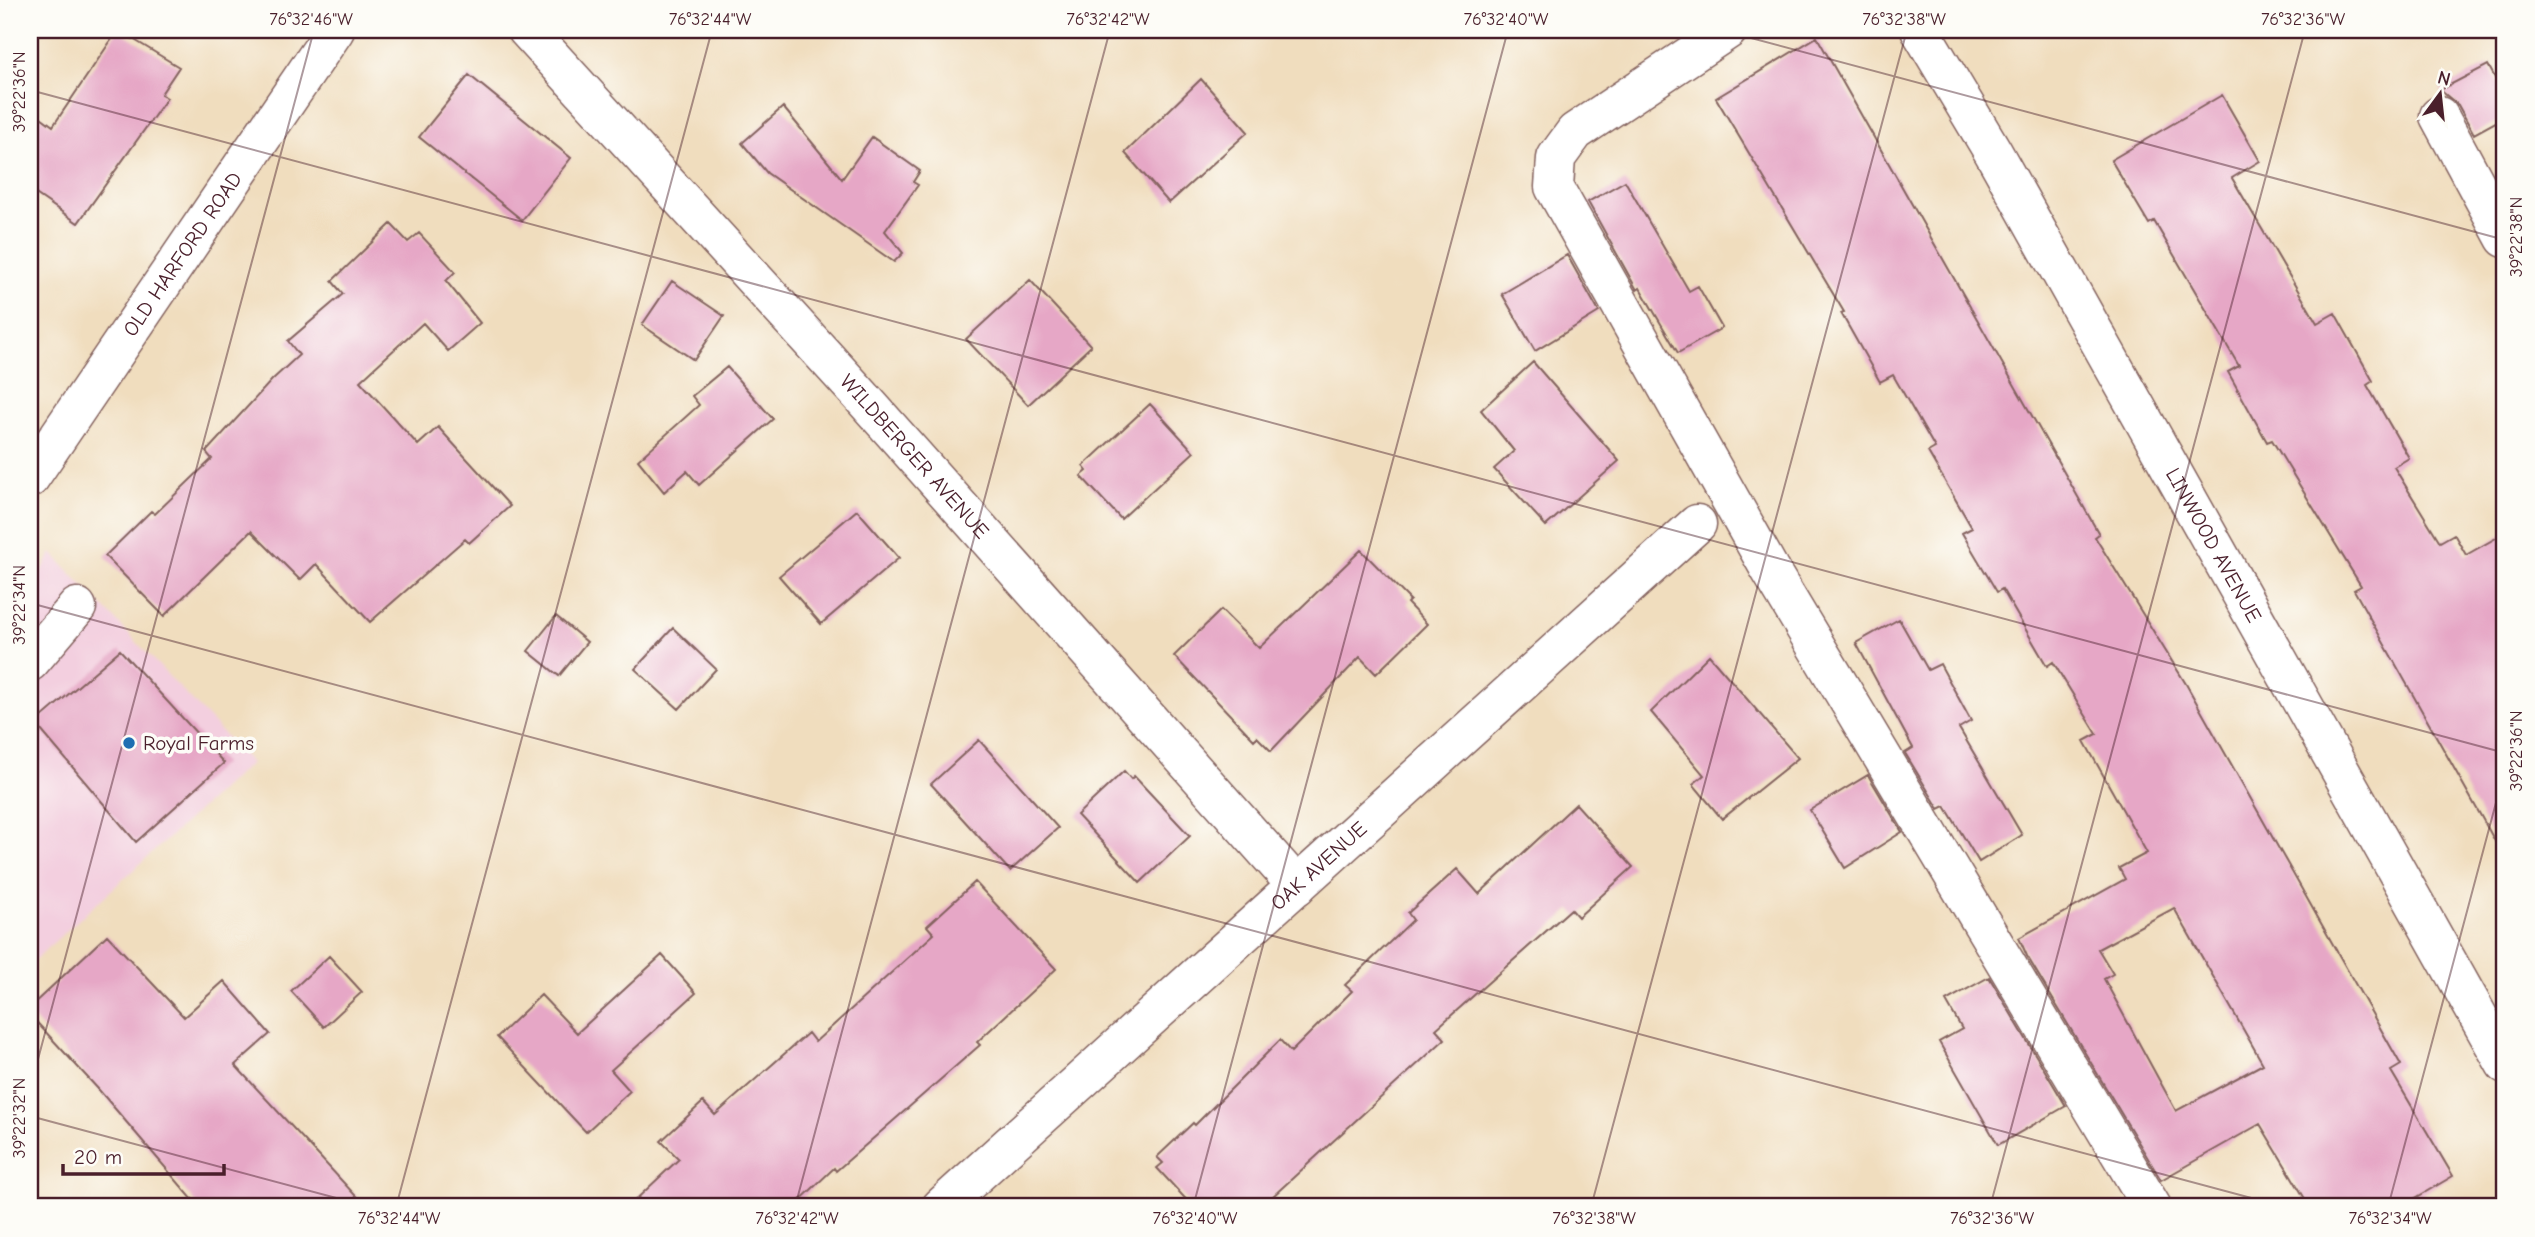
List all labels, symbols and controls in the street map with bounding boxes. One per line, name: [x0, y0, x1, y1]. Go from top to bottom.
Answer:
text: 76°32'46"W: [269, 9, 353, 30]
text: 76°32'44"W: [669, 9, 752, 30]
text: 76°32'42"W: [1066, 9, 1150, 30]
text: 76°32'40"W: [1464, 9, 1549, 30]
text: 76°32'38"W: [1862, 9, 1946, 30]
text: 76°32'36"W: [2261, 9, 2345, 30]
text: 39°22'36"N: [9, 51, 30, 133]
north arrow: [2406, 60, 2476, 130]
text: N: [2435, 66, 2453, 91]
street label: OLD HARFORD ROAD: [118, 167, 247, 341]
text: 39°22'38"N: [2506, 197, 2527, 277]
street label: WILDBERGER AVENUE: [835, 369, 994, 543]
street label: LINWOOD AVENUE: [2161, 464, 2267, 627]
text: 39°22'34"N: [9, 565, 30, 645]
text: 39°22'36"N: [2506, 710, 2527, 792]
place label: Royal Farms: [143, 731, 254, 755]
marker: Royal Farms: [121, 735, 137, 751]
street label: OAK AVENUE: [1266, 816, 1372, 915]
text: 39°22'32"N: [9, 1078, 30, 1158]
scale bar: [63, 1132, 224, 1176]
text: 20 m: [74, 1145, 122, 1169]
text: 76°32'44"W: [358, 1208, 441, 1229]
text: 76°32'42"W: [755, 1208, 839, 1229]
text: 76°32'40"W: [1153, 1208, 1238, 1229]
text: 76°32'38"W: [1552, 1208, 1636, 1229]
text: 76°32'36"W: [1950, 1208, 2034, 1229]
text: 76°32'34"W: [2348, 1208, 2432, 1229]

